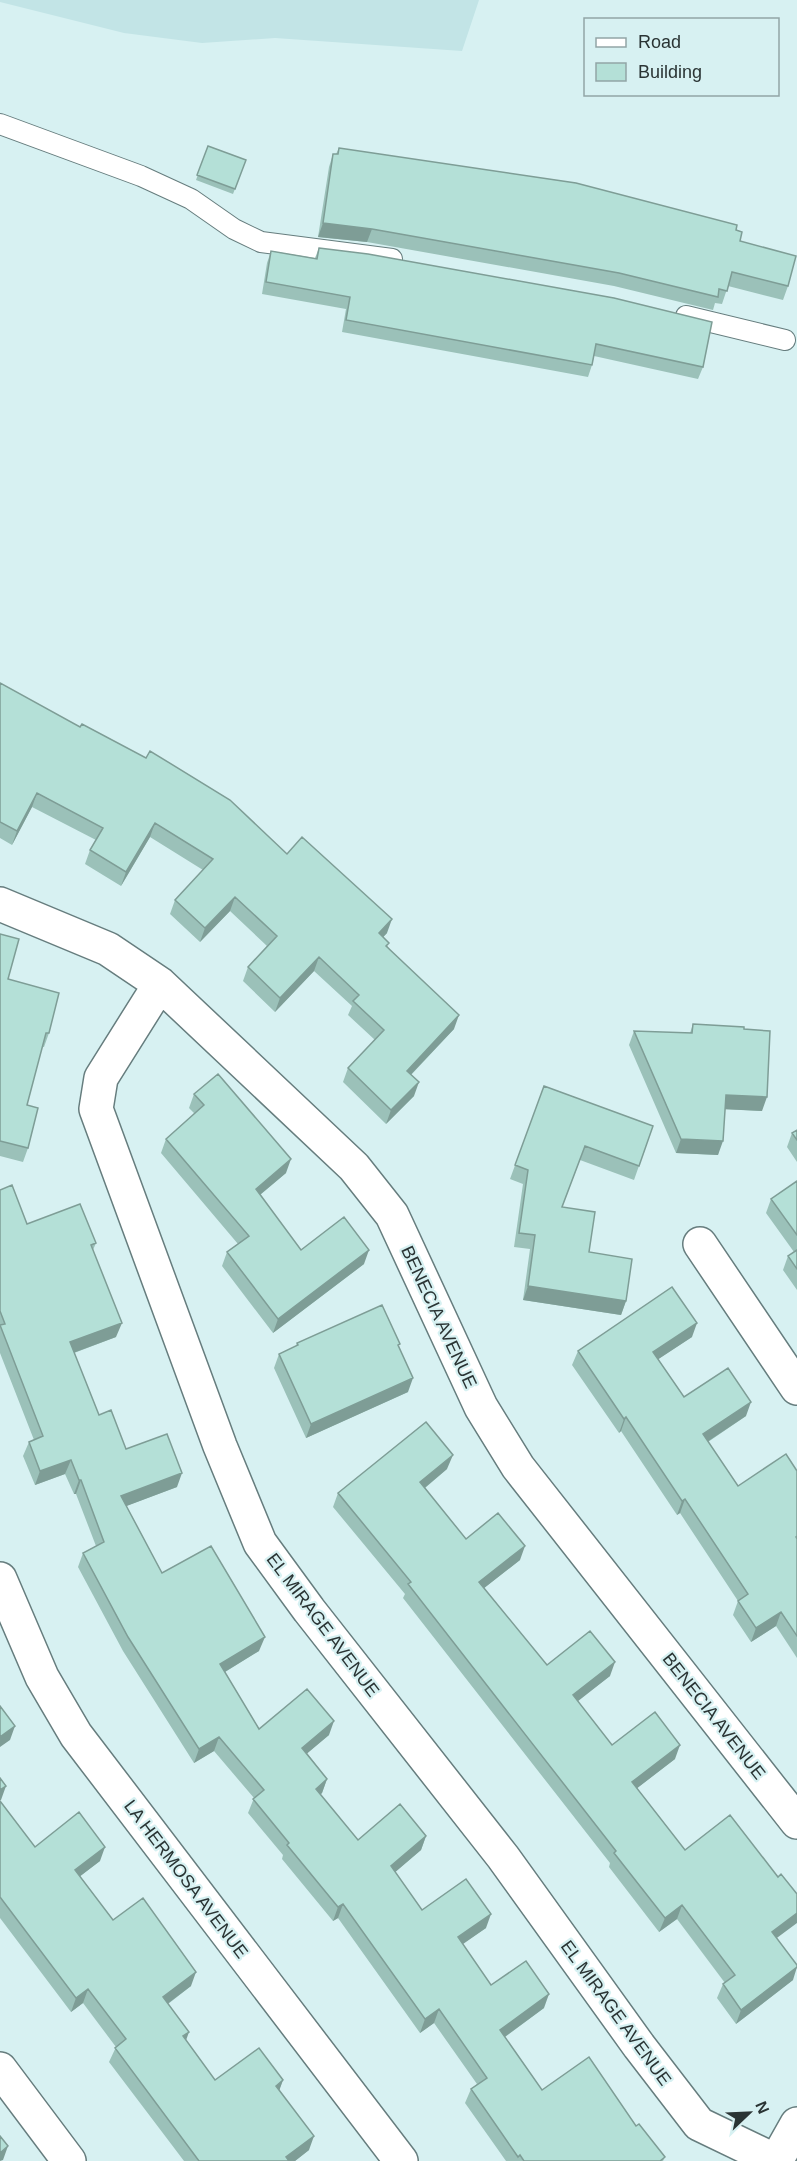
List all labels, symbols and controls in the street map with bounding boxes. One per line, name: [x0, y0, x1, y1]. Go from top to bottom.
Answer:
legend: [584, 18, 779, 96]
text: Road: [638, 32, 681, 52]
text: Building: [638, 62, 702, 82]
street label: BENECIA AVENUE: [397, 1243, 481, 1391]
street label: EL MIRAGE AVENUE: [263, 1549, 383, 1701]
street label: BENECIA AVENUE: [658, 1649, 770, 1783]
street label: LA HERMOSA AVENUE: [120, 1796, 252, 1962]
street label: EL MIRAGE AVENUE: [557, 1937, 675, 2089]
north arrow: [719, 2083, 779, 2143]
text: N: [752, 2099, 772, 2116]

